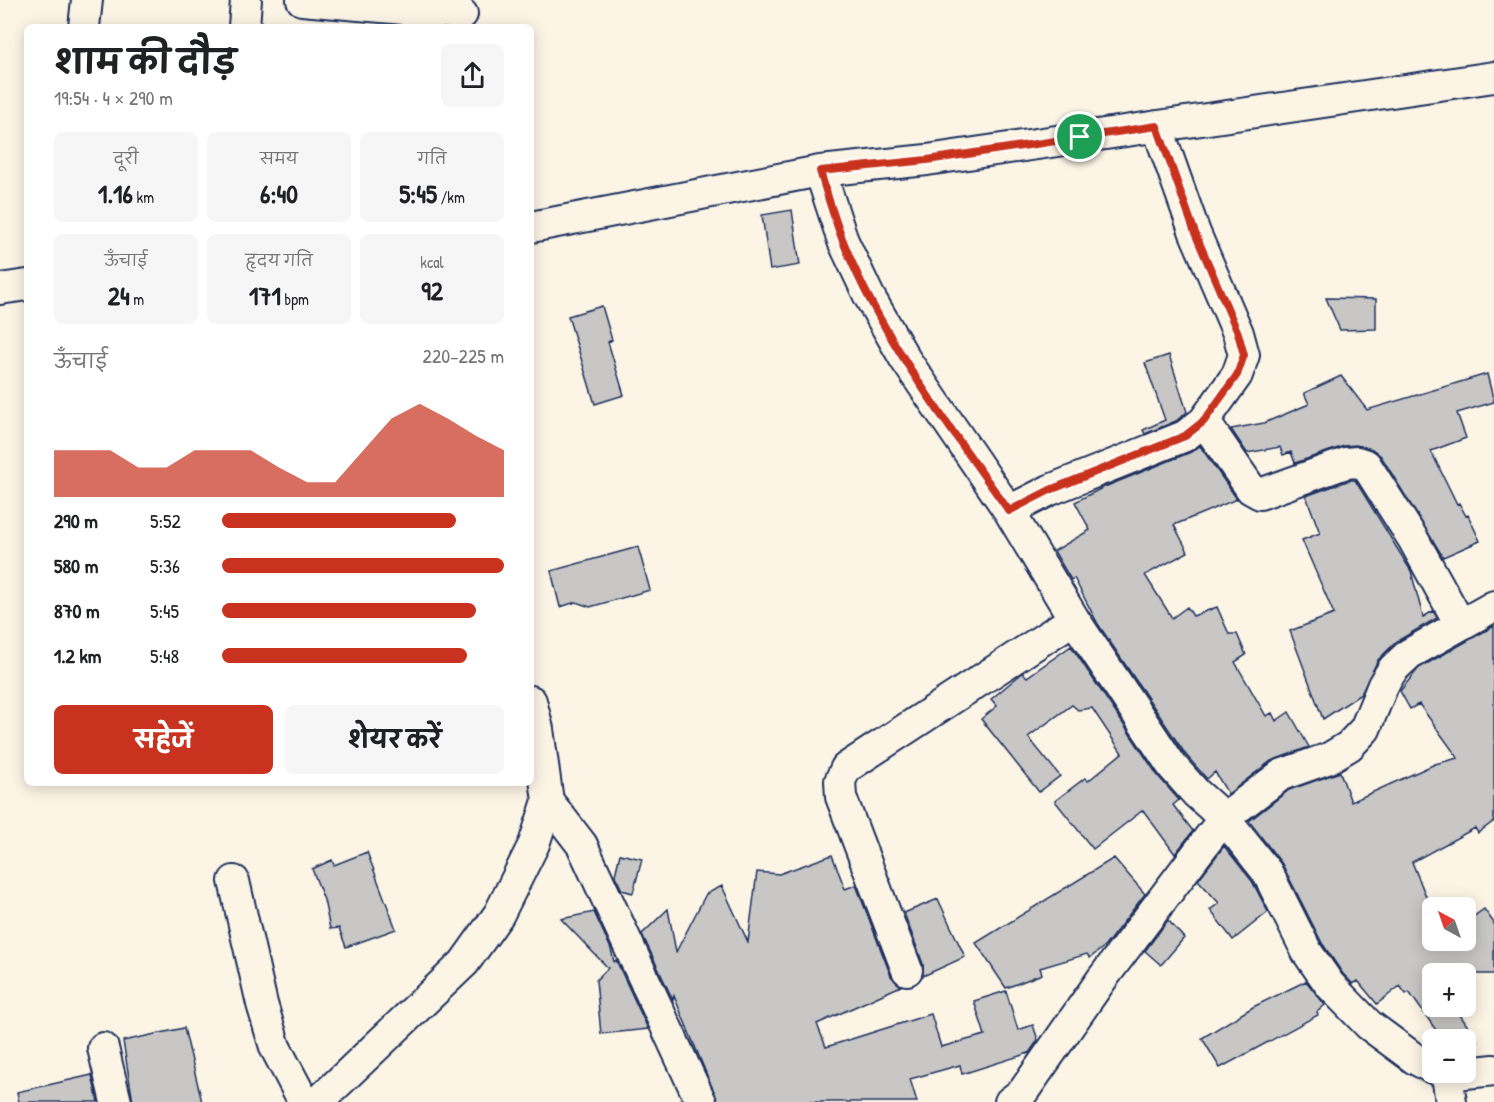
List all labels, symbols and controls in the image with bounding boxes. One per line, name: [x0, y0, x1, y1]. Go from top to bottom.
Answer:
text: शाम की दौड़: [54, 39, 236, 83]
button: share: [441, 44, 504, 107]
text: 19:54 · 4 × 290 m: [54, 84, 173, 111]
pin: [1054, 111, 1105, 162]
icon: arrive: [1063, 120, 1096, 153]
text: दूरी: [113, 147, 139, 169]
text: समय: [260, 147, 298, 169]
text: गति: [417, 147, 447, 169]
text: 1.16: [98, 176, 133, 211]
text: 6:40: [260, 176, 298, 211]
text: 5:45: [399, 176, 437, 211]
text: km: [133, 186, 154, 208]
text: /km: [437, 186, 465, 208]
text: ऊँचाई: [105, 249, 147, 271]
text: हृदय गति: [245, 249, 313, 271]
text: kcal: [420, 251, 444, 273]
text: 92: [421, 273, 443, 308]
text: 24: [108, 278, 130, 313]
text: 171: [249, 278, 281, 313]
text: m: [130, 288, 144, 310]
text: bpm: [281, 288, 309, 310]
text: 220–225 m: [423, 342, 504, 369]
text: ऊँचाई: [54, 347, 108, 374]
text: 290 m: [54, 507, 98, 534]
text: 5:52: [150, 507, 181, 534]
text: 580 m: [54, 552, 98, 579]
text: 5:36: [150, 552, 180, 579]
text: 870 m: [54, 597, 100, 624]
text: 5:45: [150, 597, 179, 624]
text: 1.2 km: [54, 642, 101, 669]
text: 5:48: [150, 642, 179, 669]
button: सहेजें: [54, 705, 273, 774]
button: शेयर करें: [285, 705, 504, 774]
north arrow: [1422, 897, 1476, 951]
map controls: [1422, 897, 1476, 1083]
button: +: [1422, 963, 1476, 1017]
button: −: [1422, 1029, 1476, 1083]

